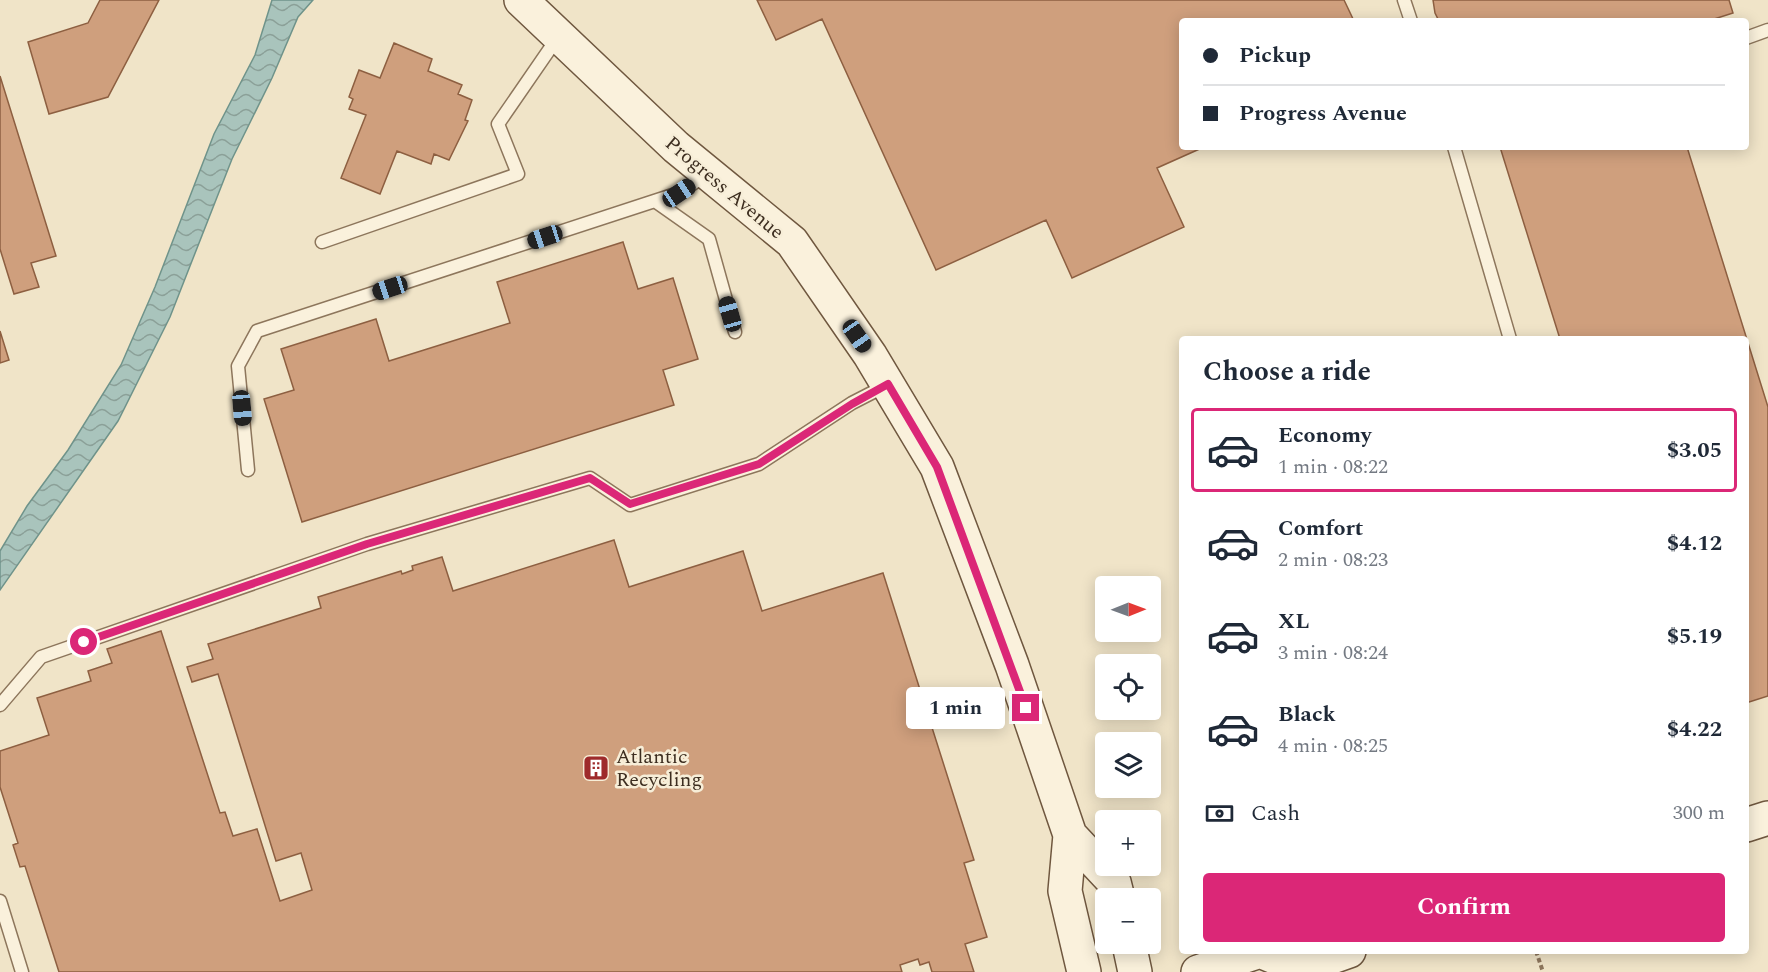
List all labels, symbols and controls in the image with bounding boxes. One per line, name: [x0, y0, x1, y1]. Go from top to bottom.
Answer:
text: Pickup: [1239, 39, 1311, 72]
text: Progress Avenue: [1239, 97, 1407, 130]
street label: Progress Avenue: [658, 129, 791, 247]
car: [659, 175, 699, 211]
car: [525, 223, 565, 251]
car: [370, 274, 410, 302]
car: [716, 294, 744, 334]
car: [839, 316, 875, 356]
text: Choose a ride: [1203, 351, 1371, 393]
car: [231, 389, 253, 427]
text: Economy: [1278, 419, 1371, 452]
icon: car: [1206, 423, 1260, 477]
text: $3.05: [1667, 434, 1722, 467]
text: 1 min · 08:22: [1278, 452, 1388, 482]
text: Comfort: [1278, 512, 1363, 545]
icon: car: [1206, 516, 1260, 570]
text: $4.12: [1667, 527, 1722, 560]
text: 2 min · 08:23: [1278, 545, 1388, 575]
north arrow: [1095, 576, 1161, 642]
map controls: [1095, 576, 1161, 954]
text: XL: [1278, 605, 1309, 638]
icon: car: [1206, 609, 1260, 663]
text: $5.19: [1667, 620, 1722, 653]
route start: [70, 628, 97, 655]
text: 3 min · 08:24: [1278, 638, 1388, 668]
button: locate: [1095, 654, 1161, 720]
callout: 1 min: [906, 687, 1005, 729]
text: 1 min: [929, 693, 982, 723]
route end: [1012, 694, 1039, 721]
text: Black: [1278, 698, 1336, 731]
icon: car: [1206, 702, 1260, 756]
text: $4.22: [1667, 713, 1722, 746]
text: 4 min · 08:25: [1278, 731, 1388, 761]
button: layers: [1095, 732, 1161, 798]
place label: Atlantic Recycling: [616, 742, 702, 795]
building icon: Atlantic Recycling: [581, 753, 611, 783]
icon: cash: [1203, 797, 1236, 830]
text: Cash: [1251, 797, 1300, 830]
text: 300 m: [1673, 798, 1725, 828]
button: +: [1095, 810, 1161, 876]
button: Confirm: [1203, 873, 1725, 942]
button: −: [1095, 888, 1161, 954]

